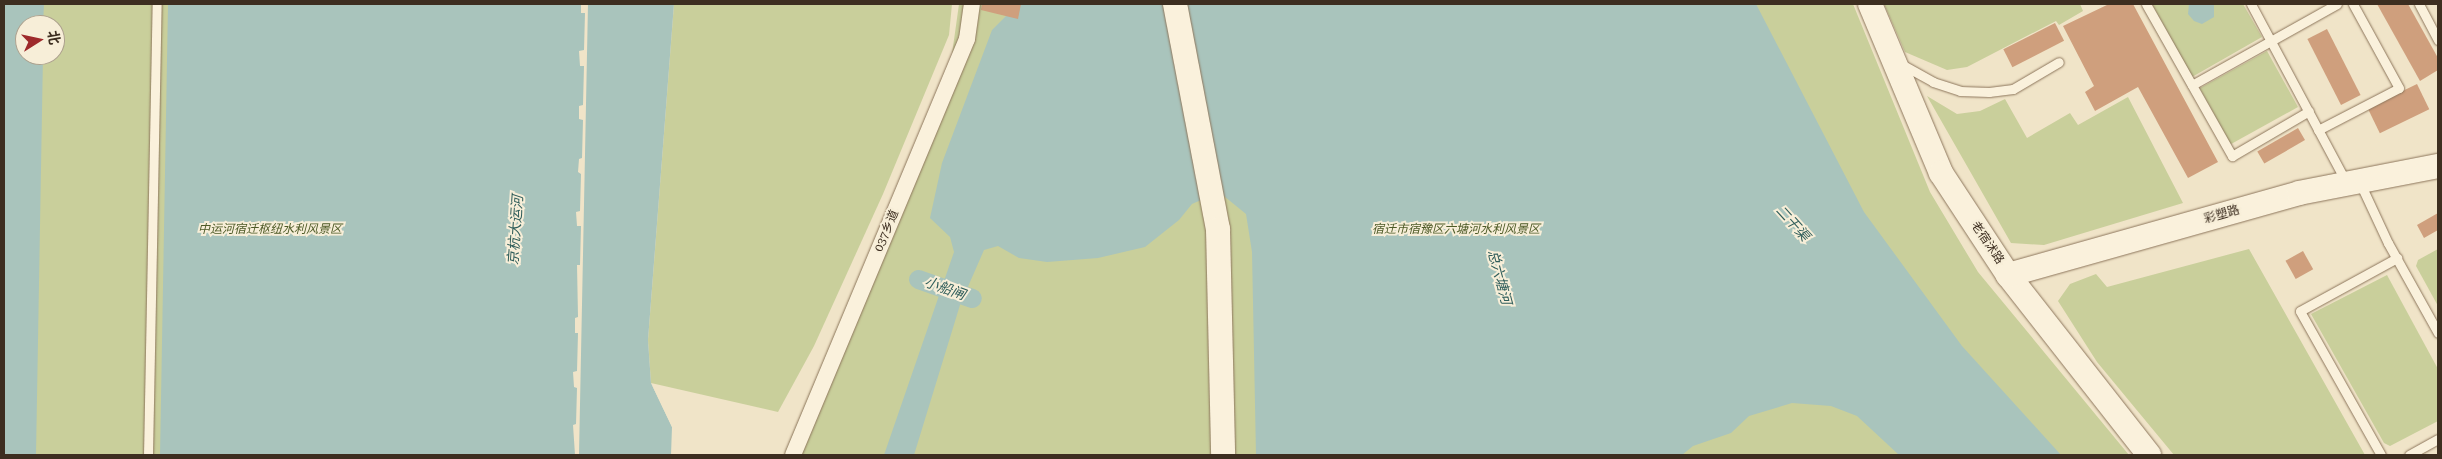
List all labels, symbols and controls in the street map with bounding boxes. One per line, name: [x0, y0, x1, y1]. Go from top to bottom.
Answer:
north arrow: [15, 15, 65, 65]
text: 北: [45, 29, 63, 46]
water label: 京杭大运河: [504, 194, 526, 266]
water label: 二干渠: [1773, 202, 1813, 244]
street label: 彩塑路: [2203, 203, 2241, 227]
street label: 037乡道: [872, 208, 902, 254]
street label: 老宿沭路: [1968, 219, 2006, 267]
park label: 中运河宿迁枢纽水利风景区: [198, 223, 342, 237]
park label: 宿迁市宿豫区六塘河水利风景区: [1372, 223, 1540, 237]
water label: 总六塘河: [1485, 248, 1515, 306]
water label: 小船闸: [922, 273, 968, 303]

